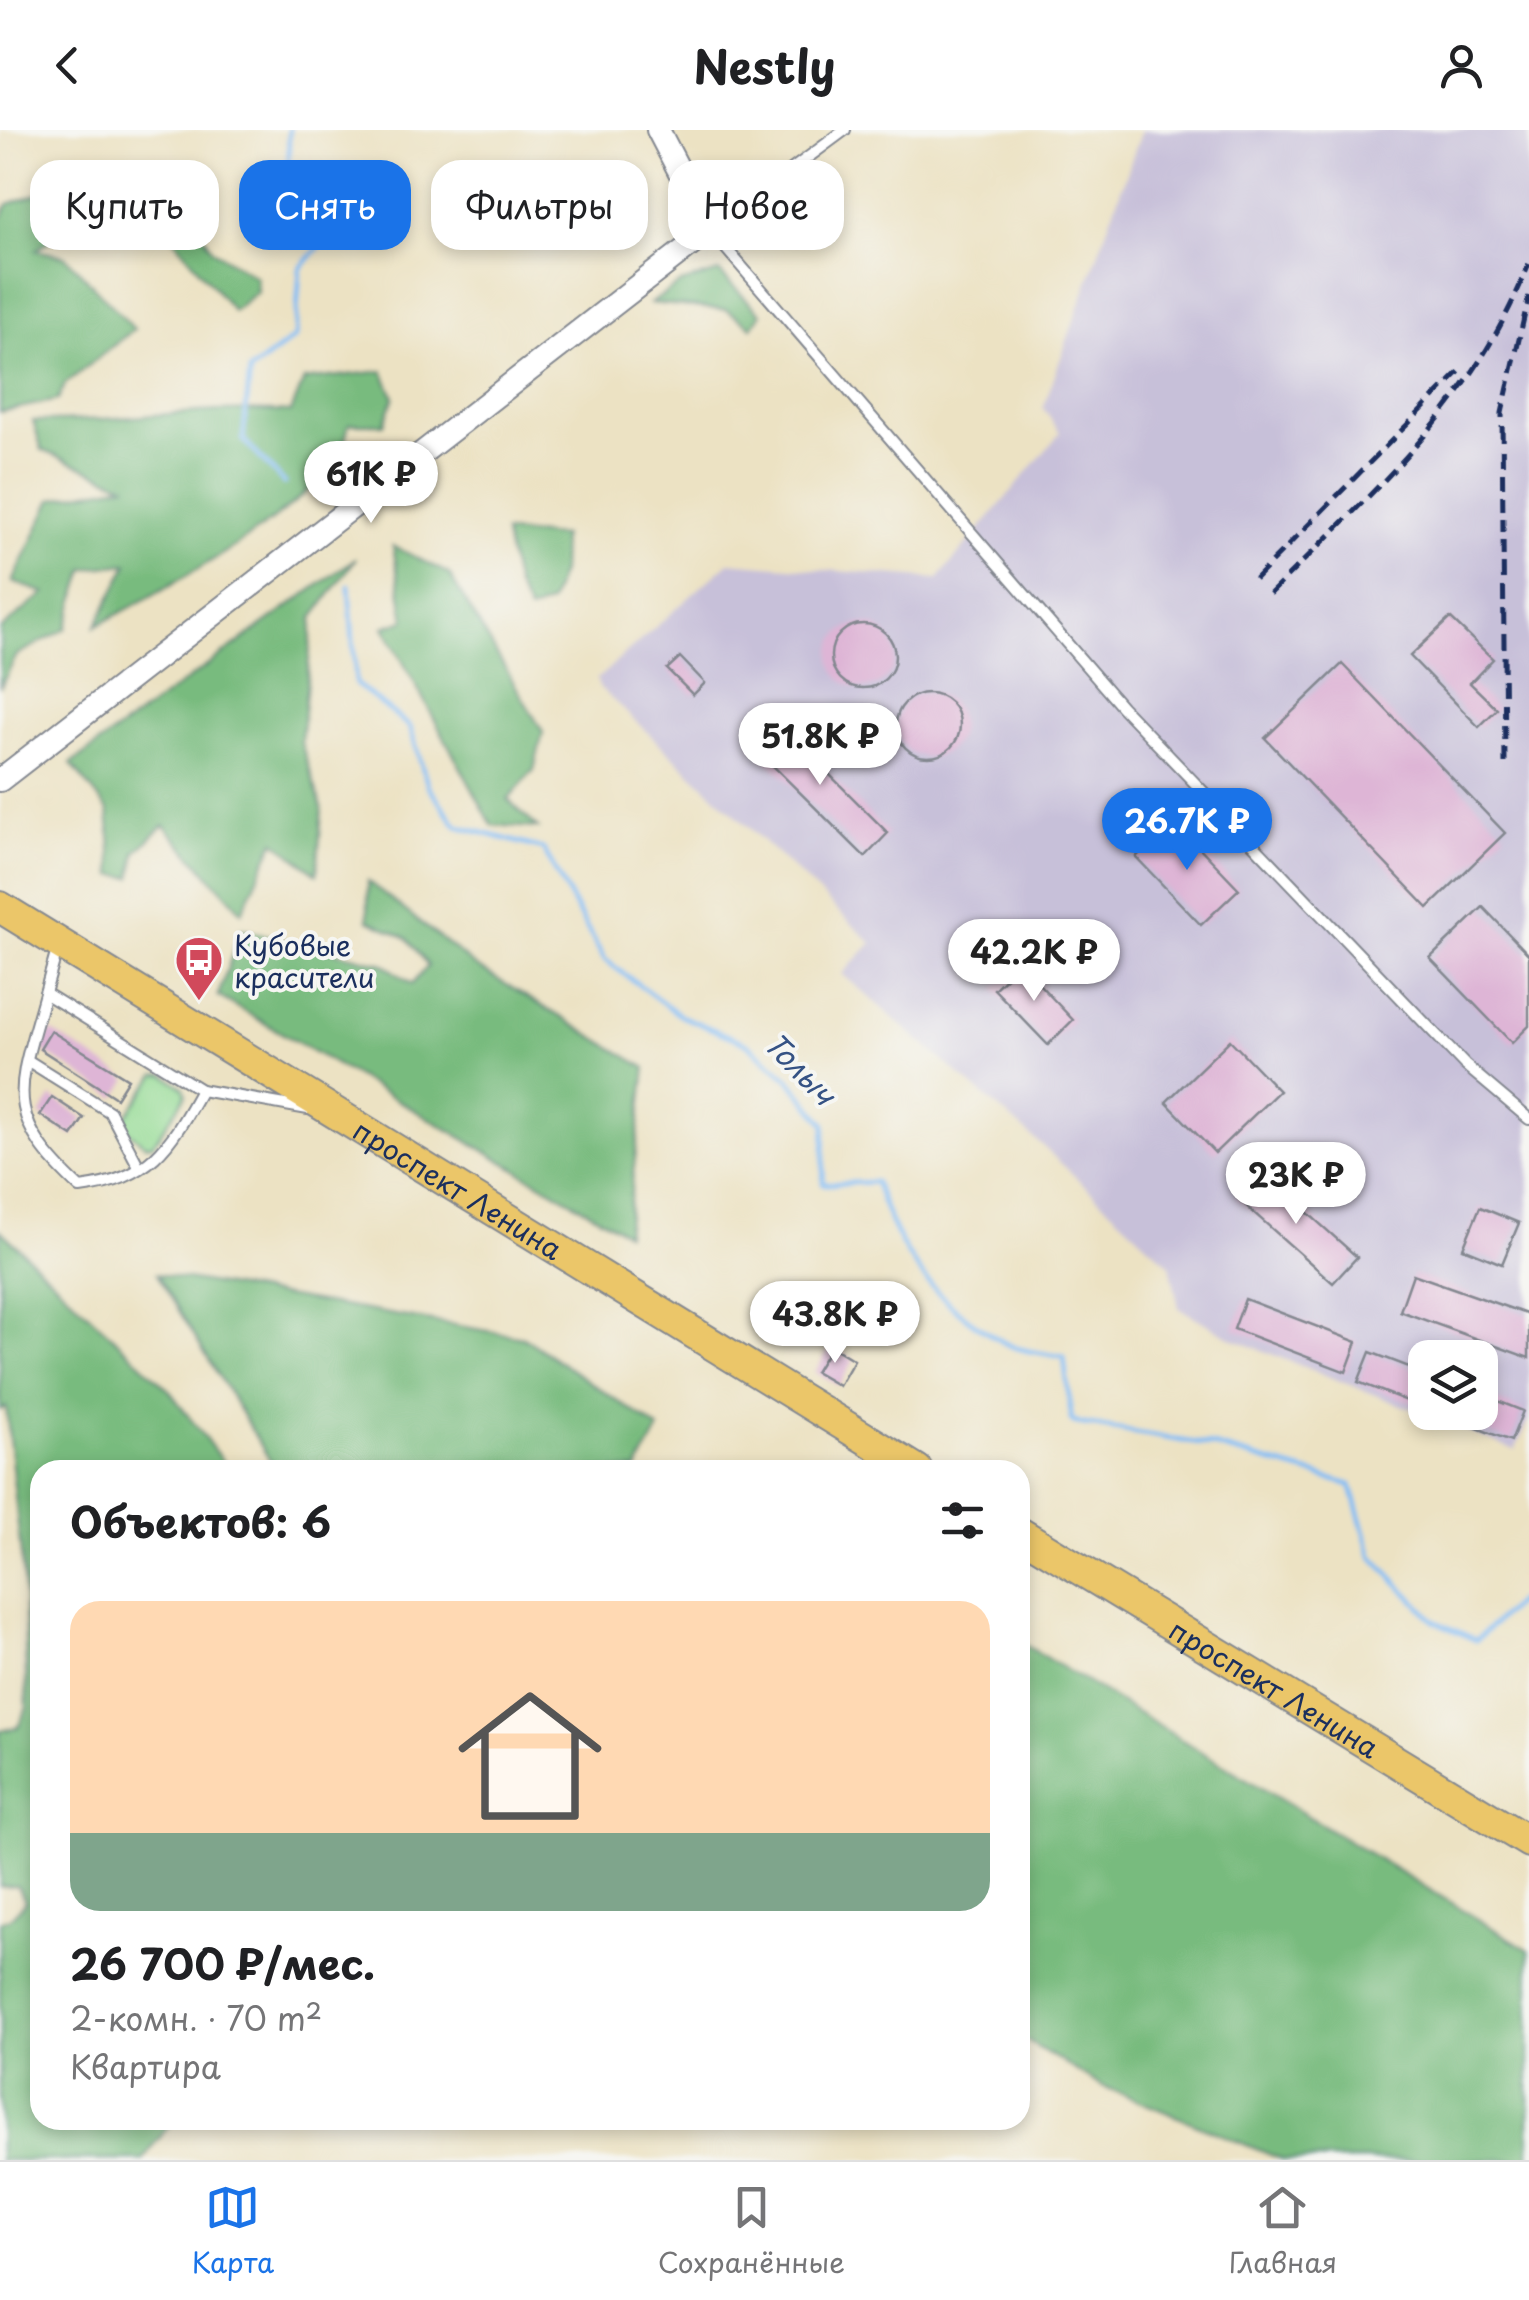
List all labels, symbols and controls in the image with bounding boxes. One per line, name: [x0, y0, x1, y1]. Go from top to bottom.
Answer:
text: Nestly: [694, 31, 835, 99]
icon: back: [40, 38, 95, 93]
icon: person: [1434, 38, 1489, 93]
chip: Купить: [30, 160, 219, 250]
chip: Снять: [239, 160, 411, 250]
chip: Фильтры: [431, 160, 648, 250]
chip: Новое: [668, 160, 844, 250]
pin: 61K ₽: [301, 441, 441, 526]
text: 61K ₽: [326, 449, 416, 497]
pin: 51.8K ₽: [728, 703, 912, 788]
text: 51.8K ₽: [761, 711, 879, 759]
pin: 26.7K ₽: [1095, 788, 1279, 873]
text: 26.7K ₽: [1124, 796, 1250, 844]
pin: 42.2K ₽: [942, 919, 1126, 1004]
place label: Кубовые красители: [234, 923, 375, 998]
text: 42.2K ₽: [970, 927, 1098, 975]
bus stop icon: Кубовые красители: [173, 934, 225, 1002]
water label: Толыч: [755, 1021, 849, 1116]
street label: проспект Ленина: [346, 1108, 572, 1269]
pin: 23K ₽: [1226, 1142, 1366, 1227]
text: 23K ₽: [1248, 1150, 1344, 1198]
pin: 43.8K ₽: [743, 1281, 927, 1366]
text: 43.8K ₽: [772, 1289, 898, 1337]
map controls: [1408, 1340, 1498, 1430]
button: layers: [1408, 1340, 1498, 1430]
text: Объектов: 6: [70, 1489, 331, 1552]
icon: filters: [935, 1493, 990, 1548]
street label: проспект Ленина: [1162, 1607, 1388, 1768]
icon: home: [440, 1666, 620, 1846]
text: 26 700 ₽/мес.: [70, 1931, 375, 1994]
text: 2-комн. · 70 m²: [70, 1994, 322, 2042]
text: Квартира: [70, 2042, 221, 2090]
tab: Карта: [192, 2180, 274, 2283]
tab: Сохранённые: [658, 2180, 845, 2283]
tab: Главная: [1229, 2180, 1337, 2283]

